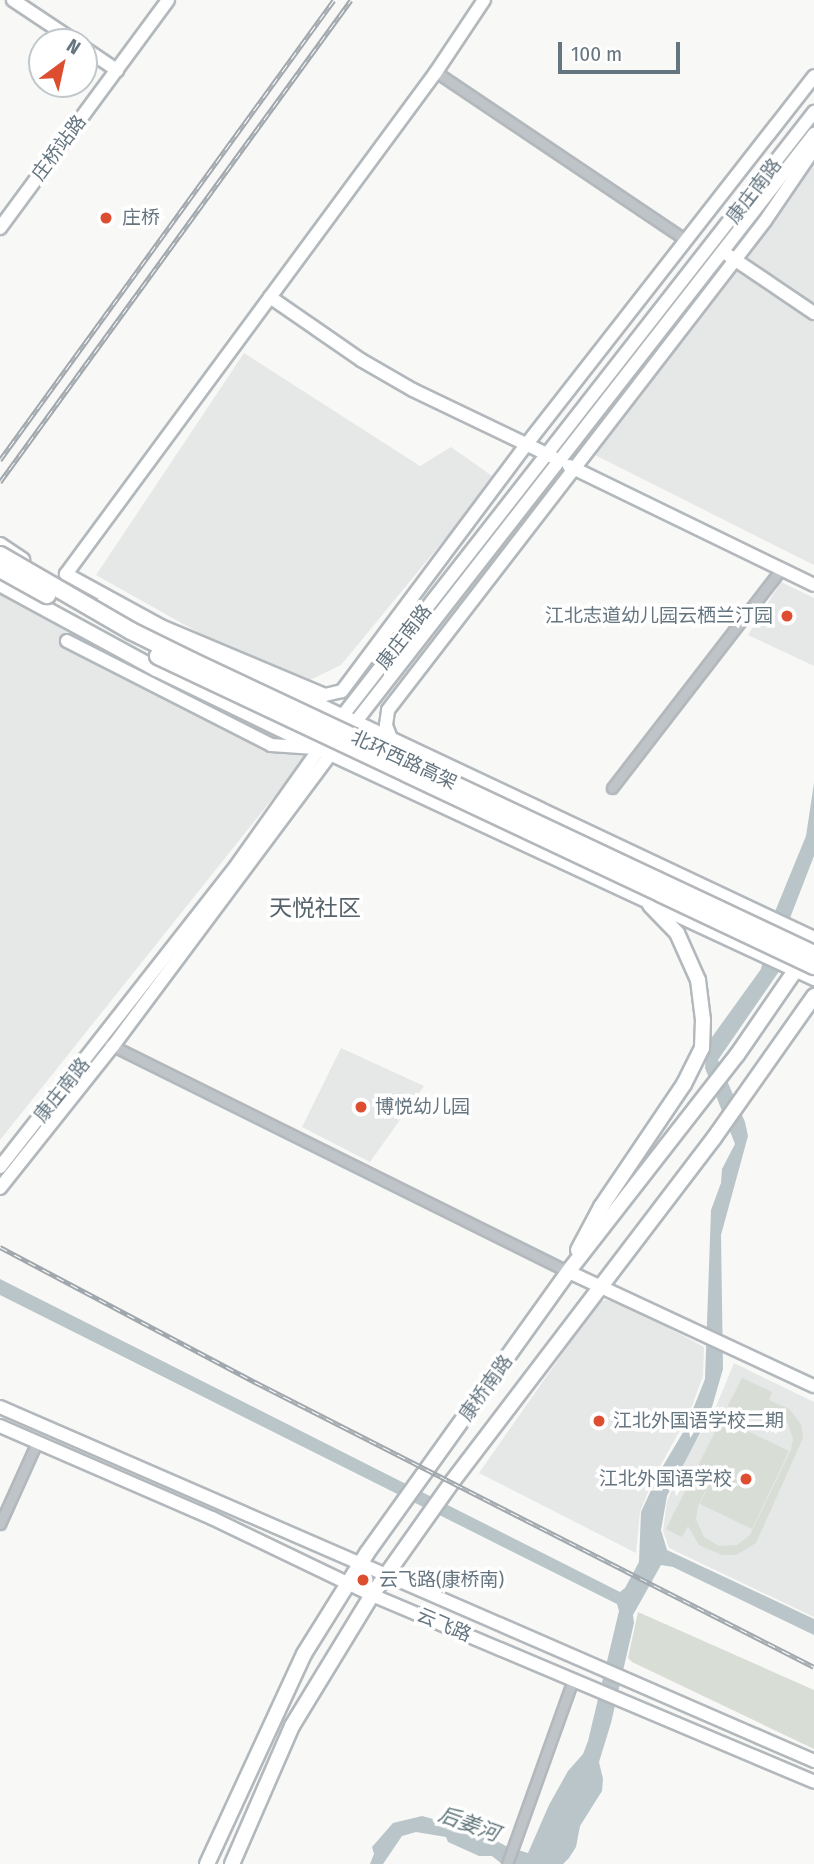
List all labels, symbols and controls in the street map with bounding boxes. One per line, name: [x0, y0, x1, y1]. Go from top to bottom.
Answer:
north arrow: [28, 28, 98, 98]
scale bar: [562, 28, 684, 72]
text: N: [63, 34, 85, 59]
text: 100 m: [571, 41, 622, 67]
street label: 庄桥站路: [27, 111, 91, 185]
street label: 康庄南路: [722, 154, 786, 228]
place label: 庄桥: [122, 207, 160, 229]
marker: 庄桥: [96, 208, 116, 228]
street label: 康庄南路: [372, 600, 436, 674]
place label: 江北志道幼儿园云栖兰汀园: [545, 605, 773, 627]
marker: 江北志道幼儿园云栖兰汀园: [779, 608, 795, 624]
street label: 北环西路高架: [348, 726, 460, 794]
district label: 天悦社区: [269, 894, 361, 922]
street label: 康庄南路: [29, 1053, 95, 1127]
place label: 博悦幼儿园: [375, 1096, 470, 1118]
marker: 博悦幼儿园: [353, 1099, 369, 1115]
street label: 康桥南路: [454, 1351, 518, 1425]
place label: 江北外国语学校二期: [613, 1410, 784, 1432]
marker: 江北外国语学校二期: [591, 1413, 607, 1429]
place label: 江北外国语学校: [599, 1468, 732, 1490]
marker: 江北外国语学校: [738, 1471, 754, 1487]
place label: 云飞路(康桥南): [379, 1569, 504, 1591]
marker: 云飞路(康桥南): [353, 1570, 373, 1590]
street label: 云飞路: [413, 1603, 475, 1647]
water label: 后姜河: [435, 1801, 503, 1847]

